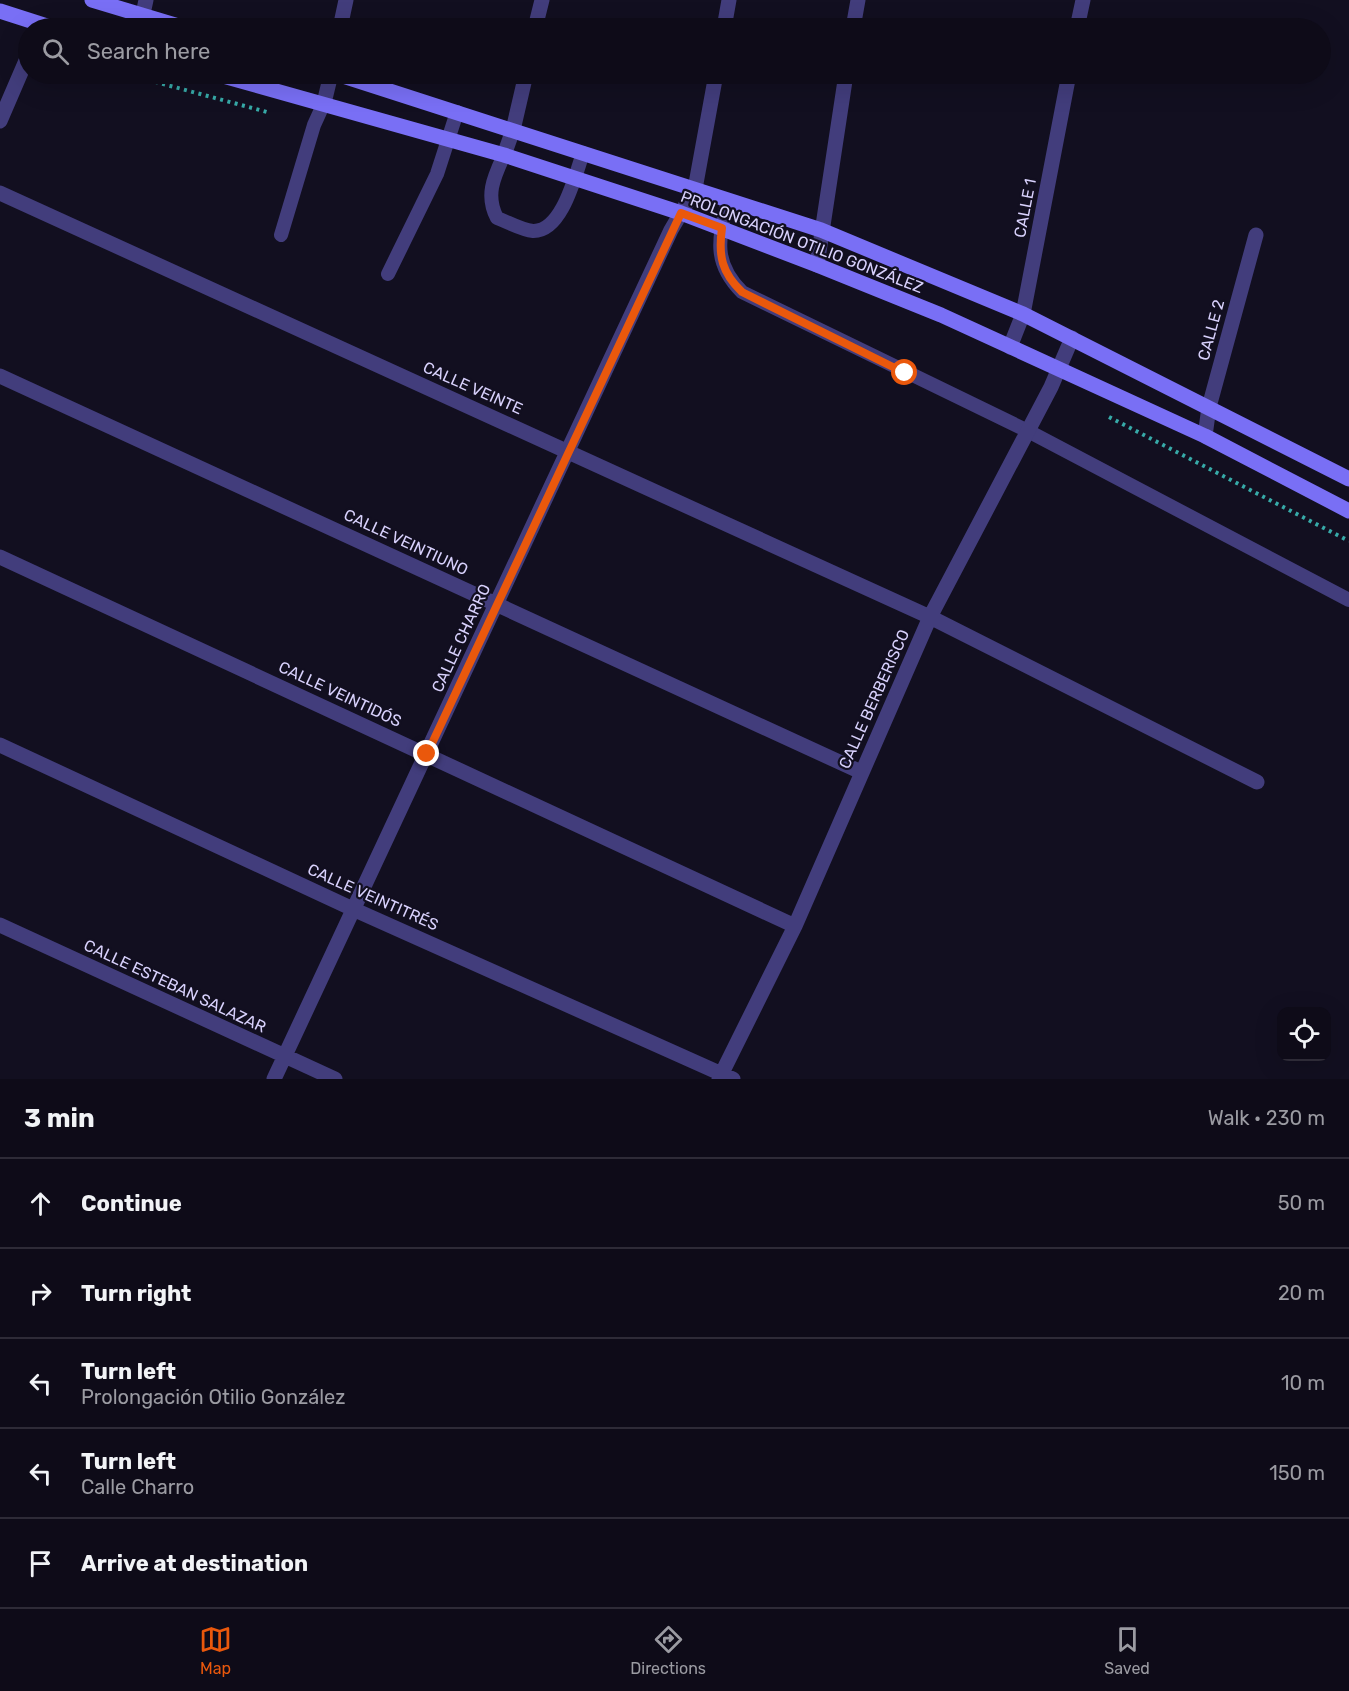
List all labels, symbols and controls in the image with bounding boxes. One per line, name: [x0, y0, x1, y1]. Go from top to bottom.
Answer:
search box: [18, 18, 1331, 84]
icon: search: [39, 35, 72, 68]
text: Search here: [87, 38, 210, 65]
street label: CALLE 1: [1010, 177, 1040, 239]
street label: PROLONGACIÓN OTILIO GONZÁLEZ: [678, 186, 926, 297]
street label: CALLE 2: [1194, 297, 1228, 363]
street label: CALLE VEINTE: [420, 358, 526, 418]
route start: [891, 359, 917, 385]
street label: CALLE VEINTIUNO: [341, 505, 471, 579]
street label: CALLE CHARRO: [428, 581, 494, 695]
street label: CALLE BERBERISCO: [835, 626, 913, 772]
street label: CALLE VEINTIDÓS: [275, 656, 405, 731]
route end: [413, 740, 439, 766]
street label: CALLE VEINTITRÉS: [305, 860, 441, 934]
street label: CALLE ESTEBAN SALAZAR: [81, 935, 269, 1037]
map controls: [1277, 1007, 1331, 1061]
button: locate: [1277, 1007, 1331, 1061]
text: 3 min: [24, 1103, 95, 1134]
text: Walk · 230 m: [1208, 1106, 1325, 1130]
icon: ahead: [24, 1187, 57, 1220]
text: Continue: [81, 1190, 182, 1217]
text: 50 m: [1278, 1191, 1325, 1215]
icon: right: [24, 1277, 57, 1310]
text: Turn right: [81, 1280, 191, 1307]
text: 20 m: [1278, 1281, 1325, 1305]
text: Turn left: [81, 1358, 176, 1385]
icon: left: [24, 1367, 57, 1400]
text: 10 m: [1281, 1371, 1325, 1395]
text: Prolongación Otilio González: [81, 1385, 346, 1409]
text: Turn left: [81, 1448, 176, 1475]
icon: left: [24, 1457, 57, 1490]
text: 150 m: [1269, 1461, 1325, 1485]
text: Calle Charro: [81, 1475, 194, 1499]
icon: arrive: [24, 1547, 57, 1580]
text: Arrive at destination: [81, 1550, 308, 1577]
tab: Map: [199, 1623, 232, 1678]
tab: Directions: [630, 1623, 706, 1678]
tab: Saved: [1104, 1623, 1150, 1678]

